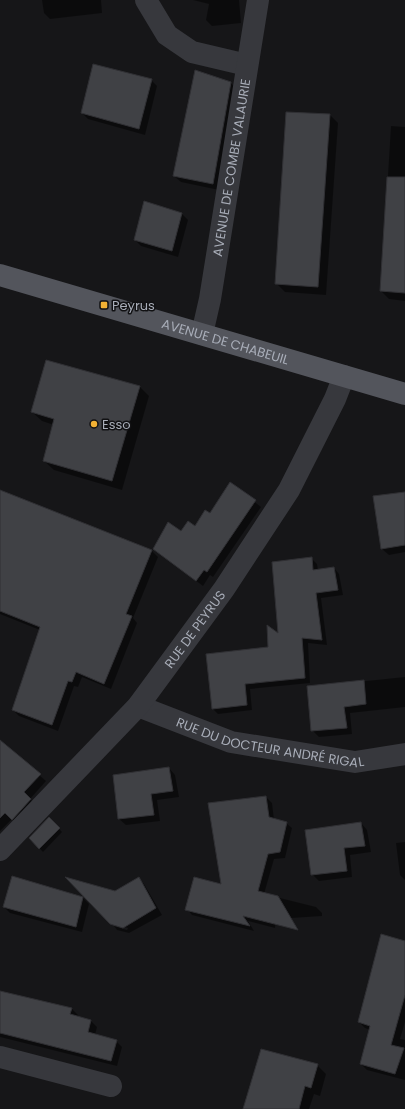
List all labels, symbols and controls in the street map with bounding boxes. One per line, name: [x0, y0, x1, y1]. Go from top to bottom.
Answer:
street label: AVENUE DE COMBE VALAURIE: [208, 77, 255, 258]
place label: Peyrus: [112, 296, 155, 315]
marker: Peyrus: [99, 300, 109, 310]
street label: AVENUE DE CHABEUIL: [159, 314, 292, 370]
place label: Esso: [102, 415, 131, 434]
marker: Esso: [89, 419, 99, 429]
street label: RUE DE PEYRUS: [160, 586, 230, 672]
street label: RUE DU DOCTEUR ANDRÉ RIGAL: [173, 713, 366, 772]

